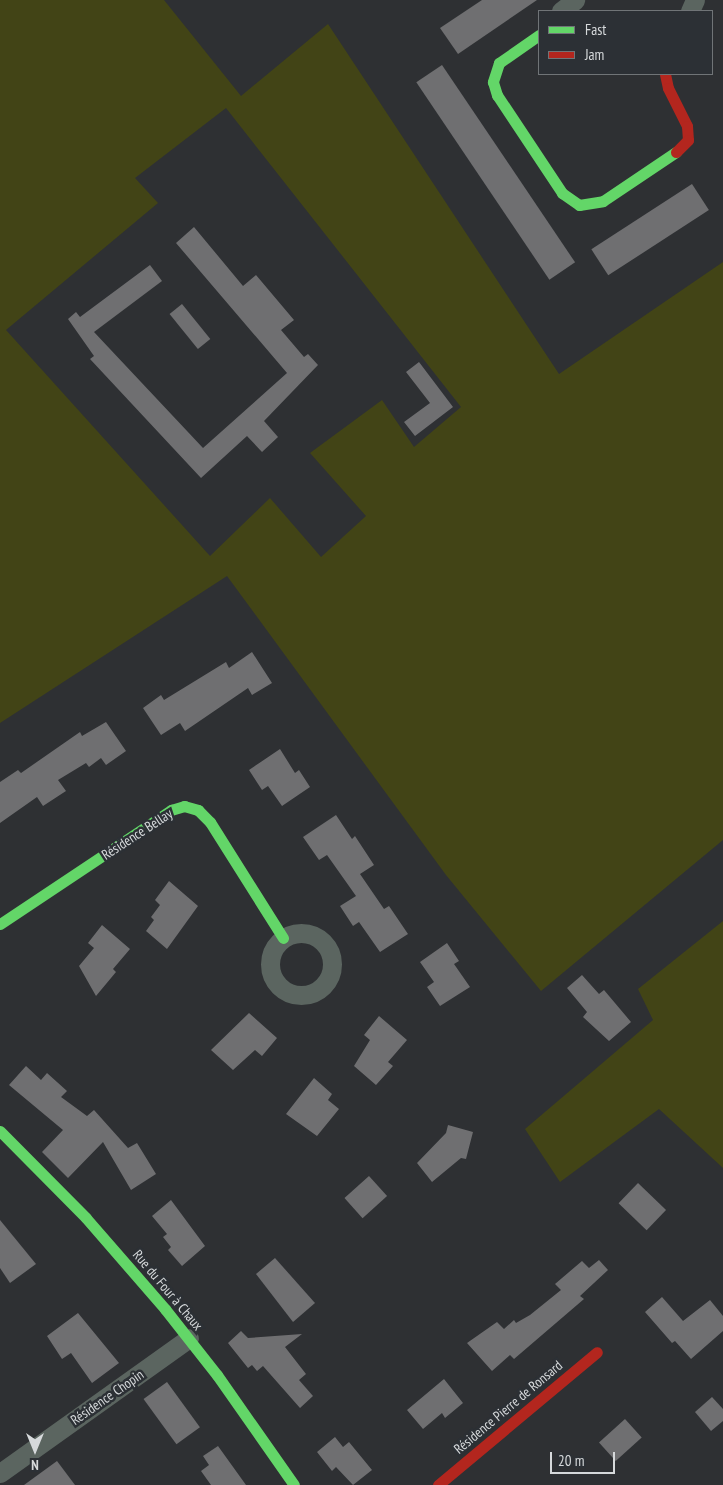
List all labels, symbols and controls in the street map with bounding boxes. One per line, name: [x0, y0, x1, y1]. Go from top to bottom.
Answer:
legend: [538, 10, 713, 75]
text: Fast: [585, 20, 606, 39]
text: Jam: [585, 45, 604, 64]
street label: Résidence Bellay: [98, 805, 176, 863]
street label: Rue du Four à Chaux: [129, 1246, 207, 1334]
street label: Résidence Pierre de Ronsard: [450, 1357, 566, 1457]
street label: Résidence Chopin: [67, 1366, 147, 1428]
north arrow: [10, 1425, 60, 1475]
scale bar: [553, 1442, 618, 1474]
text: 20 m: [558, 1451, 584, 1470]
text: N: [31, 1456, 39, 1474]

